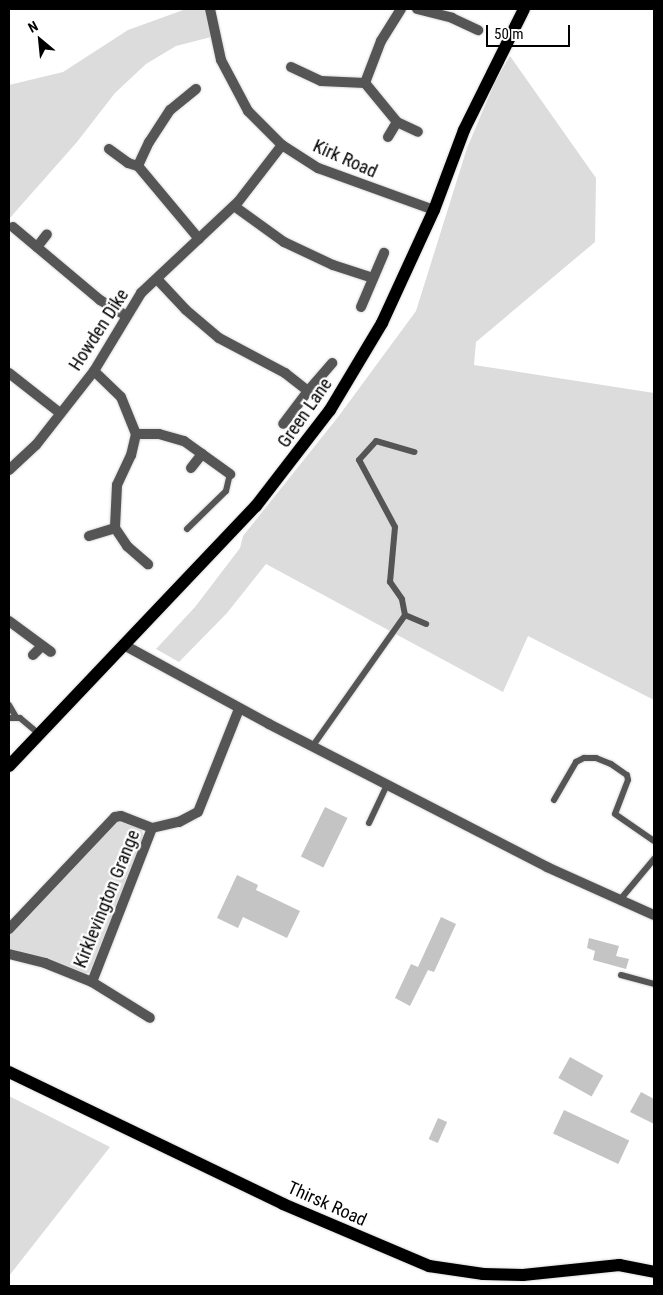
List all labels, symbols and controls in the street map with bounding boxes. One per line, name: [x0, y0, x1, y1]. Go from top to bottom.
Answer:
north arrow: [15, 15, 65, 65]
scale bar: [488, 15, 572, 47]
text: N: [25, 18, 40, 36]
text: 50 m: [494, 25, 524, 43]
street label: Kirk Road: [310, 135, 380, 183]
street label: Howden Dike: [65, 285, 133, 375]
street label: Green Lane: [273, 374, 337, 452]
street label: Kirklevington Grange: [69, 827, 145, 971]
street label: Thirsk Road: [284, 1177, 370, 1231]

